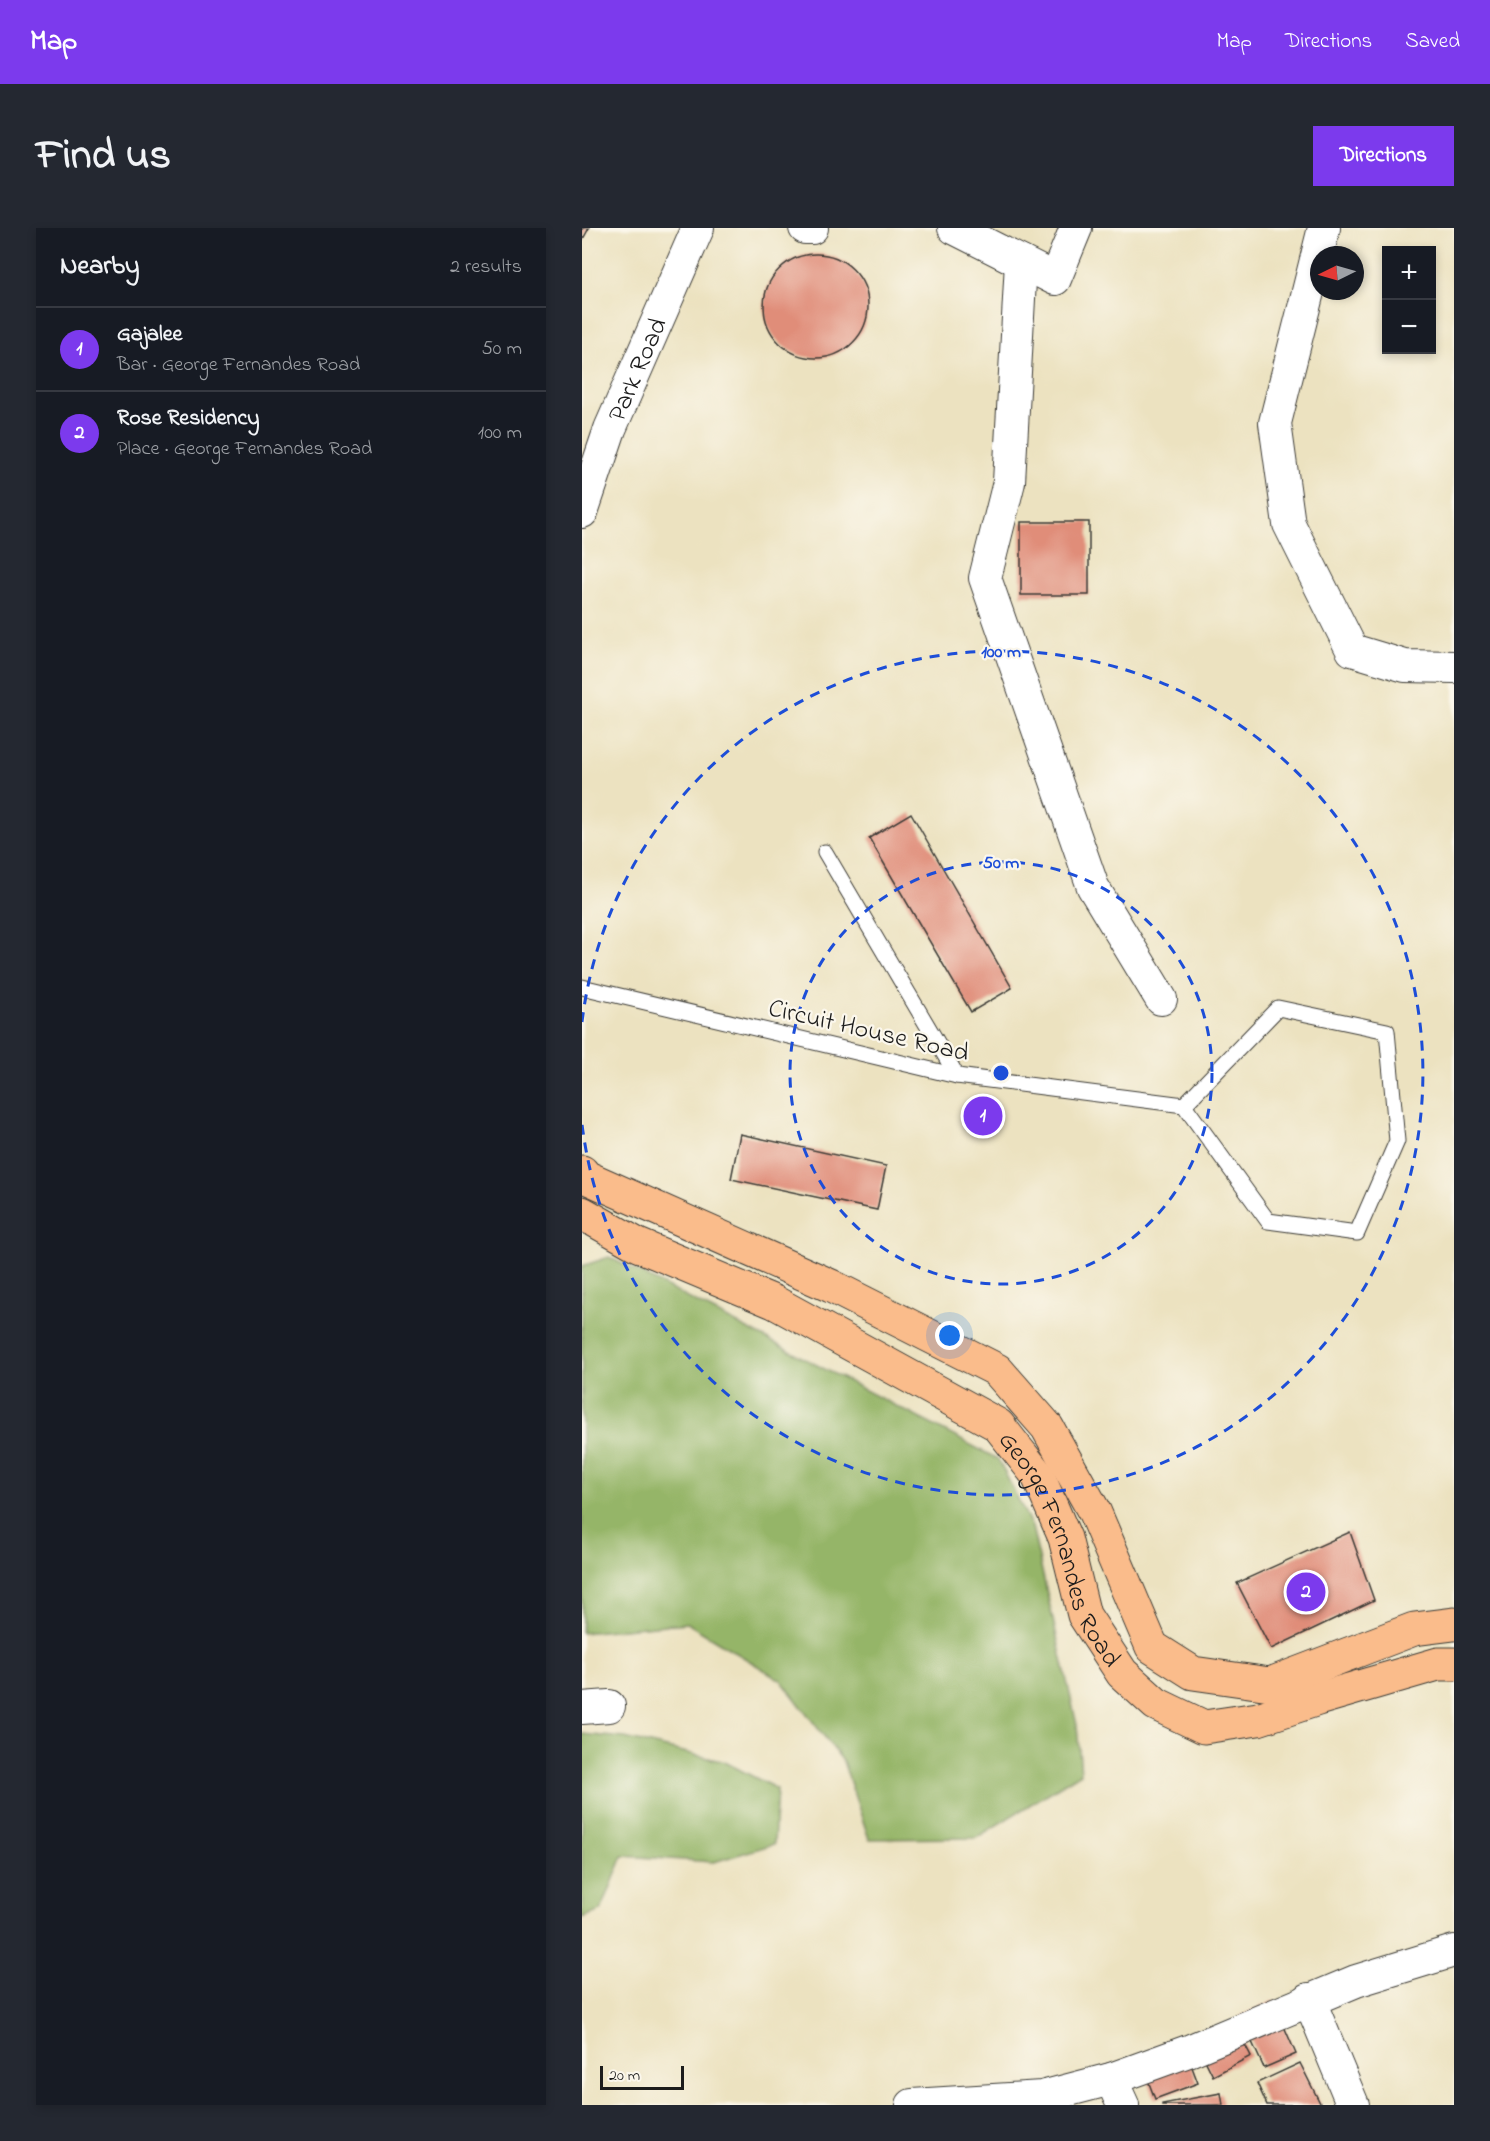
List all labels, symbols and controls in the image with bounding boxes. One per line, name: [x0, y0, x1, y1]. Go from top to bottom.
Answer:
text: Map: [30, 22, 77, 63]
text: Map: [1216, 27, 1252, 57]
text: Directions: [1285, 27, 1372, 57]
text: Saved: [1405, 27, 1460, 57]
text: Find us: [36, 126, 171, 187]
button: Directions: [1313, 126, 1454, 186]
north arrow: [1310, 246, 1364, 300]
map controls: [1382, 246, 1436, 354]
button: +: [1382, 246, 1436, 300]
text: Nearby: [60, 248, 139, 286]
text: 2 results: [450, 253, 522, 282]
button: −: [1382, 300, 1436, 354]
street label: Park Road: [599, 312, 679, 428]
text: Gajalee: [117, 319, 182, 351]
text: 1: [76, 335, 83, 364]
text: 50 m: [481, 335, 522, 364]
text: Bar · George Fernandes Road: [117, 351, 360, 380]
text: Rose Residency: [117, 403, 259, 435]
text: 2: [75, 419, 84, 448]
text: 100 m: [478, 419, 522, 448]
text: Place · George Fernandes Road: [117, 435, 372, 464]
text: 100 m: [981, 640, 1021, 666]
text: 50 m: [983, 851, 1019, 877]
street label: Circuit House Road: [764, 990, 973, 1074]
centre of rings: [991, 1063, 1011, 1083]
pin: 1: [964, 1094, 1002, 1138]
your location: [935, 1321, 964, 1350]
street label: George Fernandes Road: [988, 1424, 1129, 1676]
pin: 2: [1286, 1570, 1326, 1614]
scale bar: [600, 2063, 684, 2090]
text: 20 m: [609, 2064, 640, 2088]

